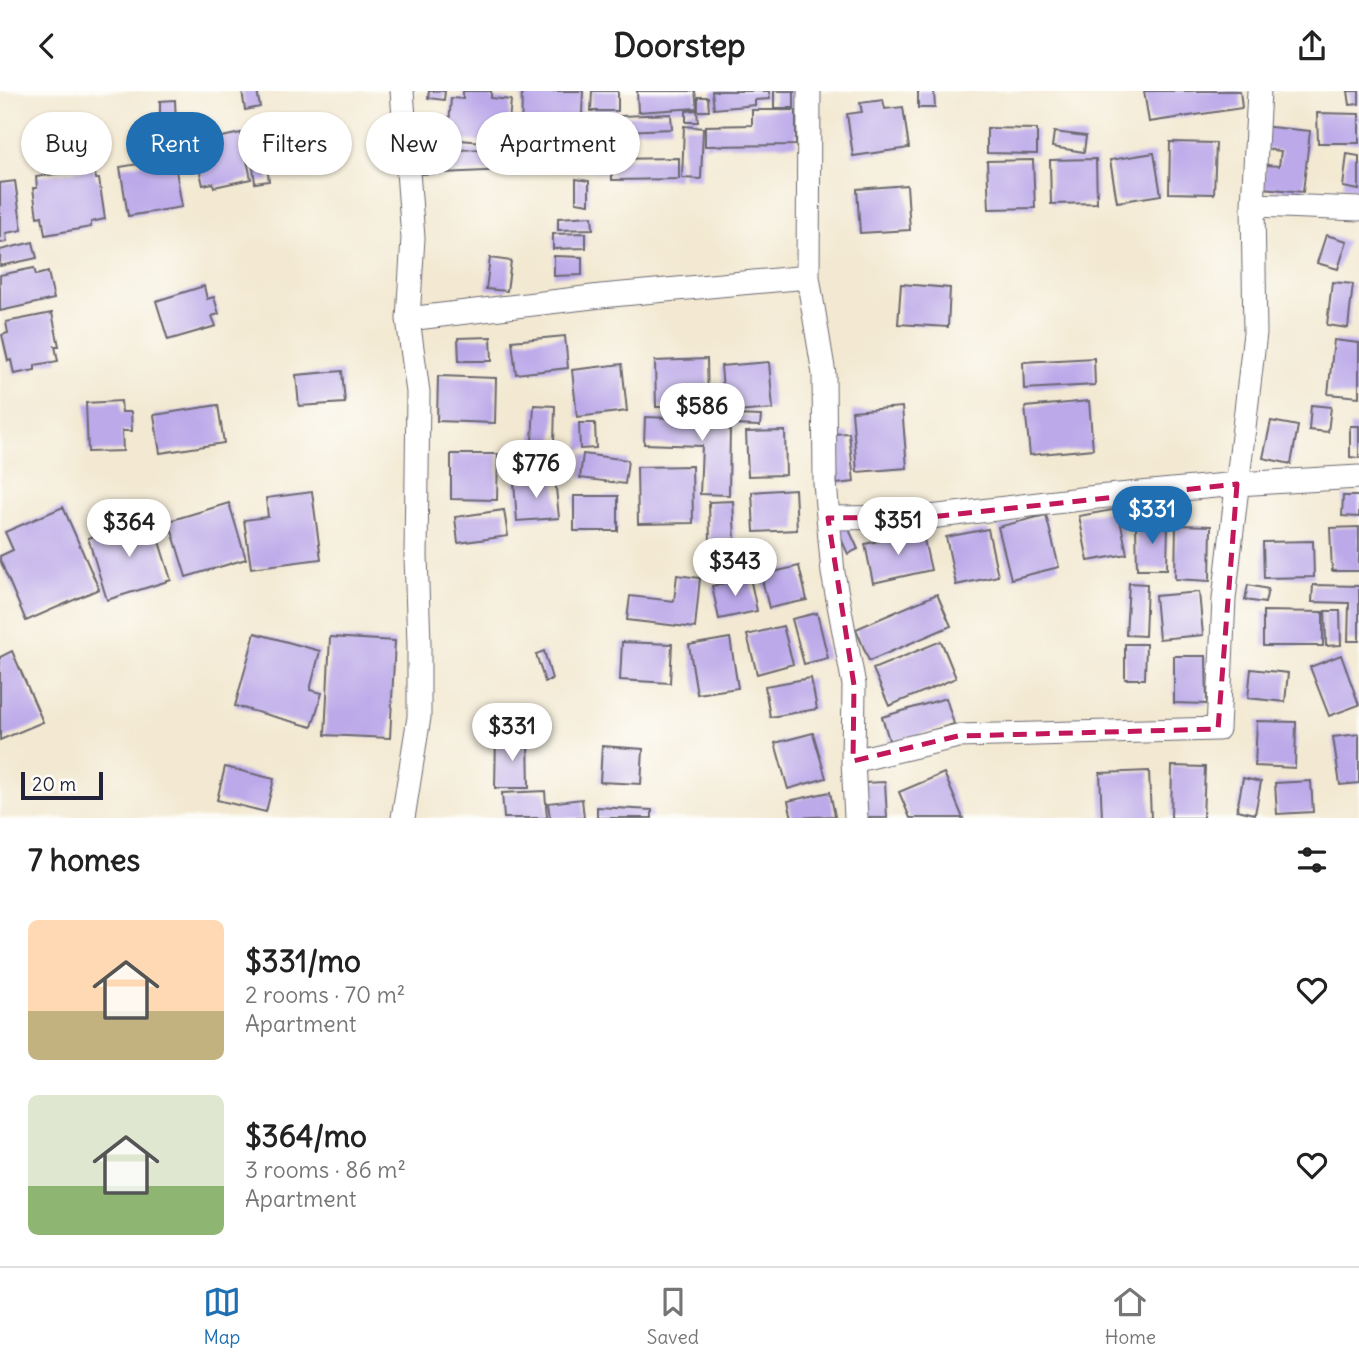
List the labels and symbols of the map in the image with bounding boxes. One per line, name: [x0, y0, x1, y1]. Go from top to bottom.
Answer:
pin: $586: [661, 383, 743, 443]
pin: $776: [495, 441, 577, 500]
pin: $331: [1111, 487, 1193, 546]
pin: $351: [857, 497, 939, 557]
pin: $364: [88, 499, 170, 559]
pin: $343: [694, 539, 776, 598]
pin: $331: [471, 703, 553, 763]
scale bar: [21, 769, 103, 801]

